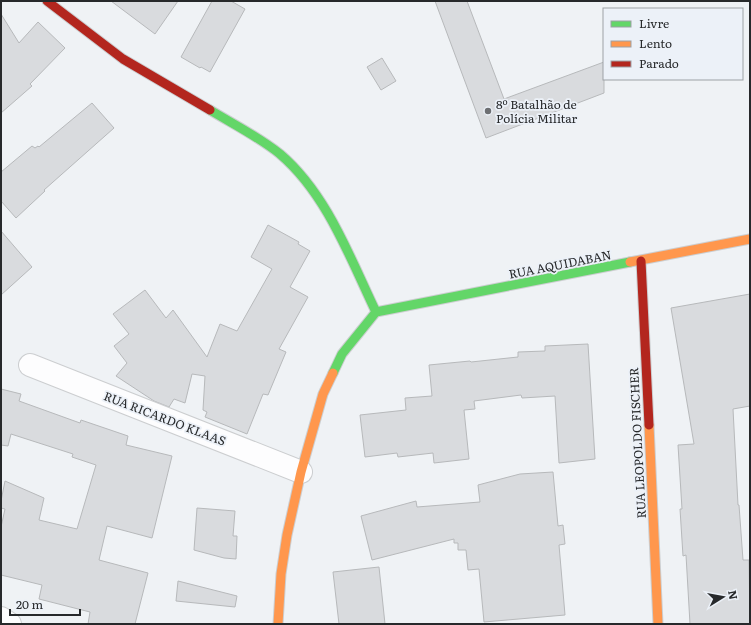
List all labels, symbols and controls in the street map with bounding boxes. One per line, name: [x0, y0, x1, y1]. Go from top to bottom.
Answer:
legend: [603, 8, 743, 80]
text: Livre: [639, 14, 669, 32]
text: Lento: [639, 34, 672, 52]
text: Parado: [639, 54, 679, 72]
place label: 8º Batalhão de Polícia Militar: [496, 95, 578, 127]
marker: 8º Batalhão de Polícia Militar: [483, 106, 493, 116]
street label: RUA AQUIDABAN: [507, 245, 613, 283]
street label: RUA LEOPOLDO FISCHER: [624, 367, 650, 519]
street label: RUA RICARDO KLAAS: [101, 386, 229, 450]
north arrow: [703, 577, 743, 617]
text: N: [725, 589, 743, 601]
scale bar: [10, 591, 80, 617]
text: 20 m: [16, 595, 43, 613]

